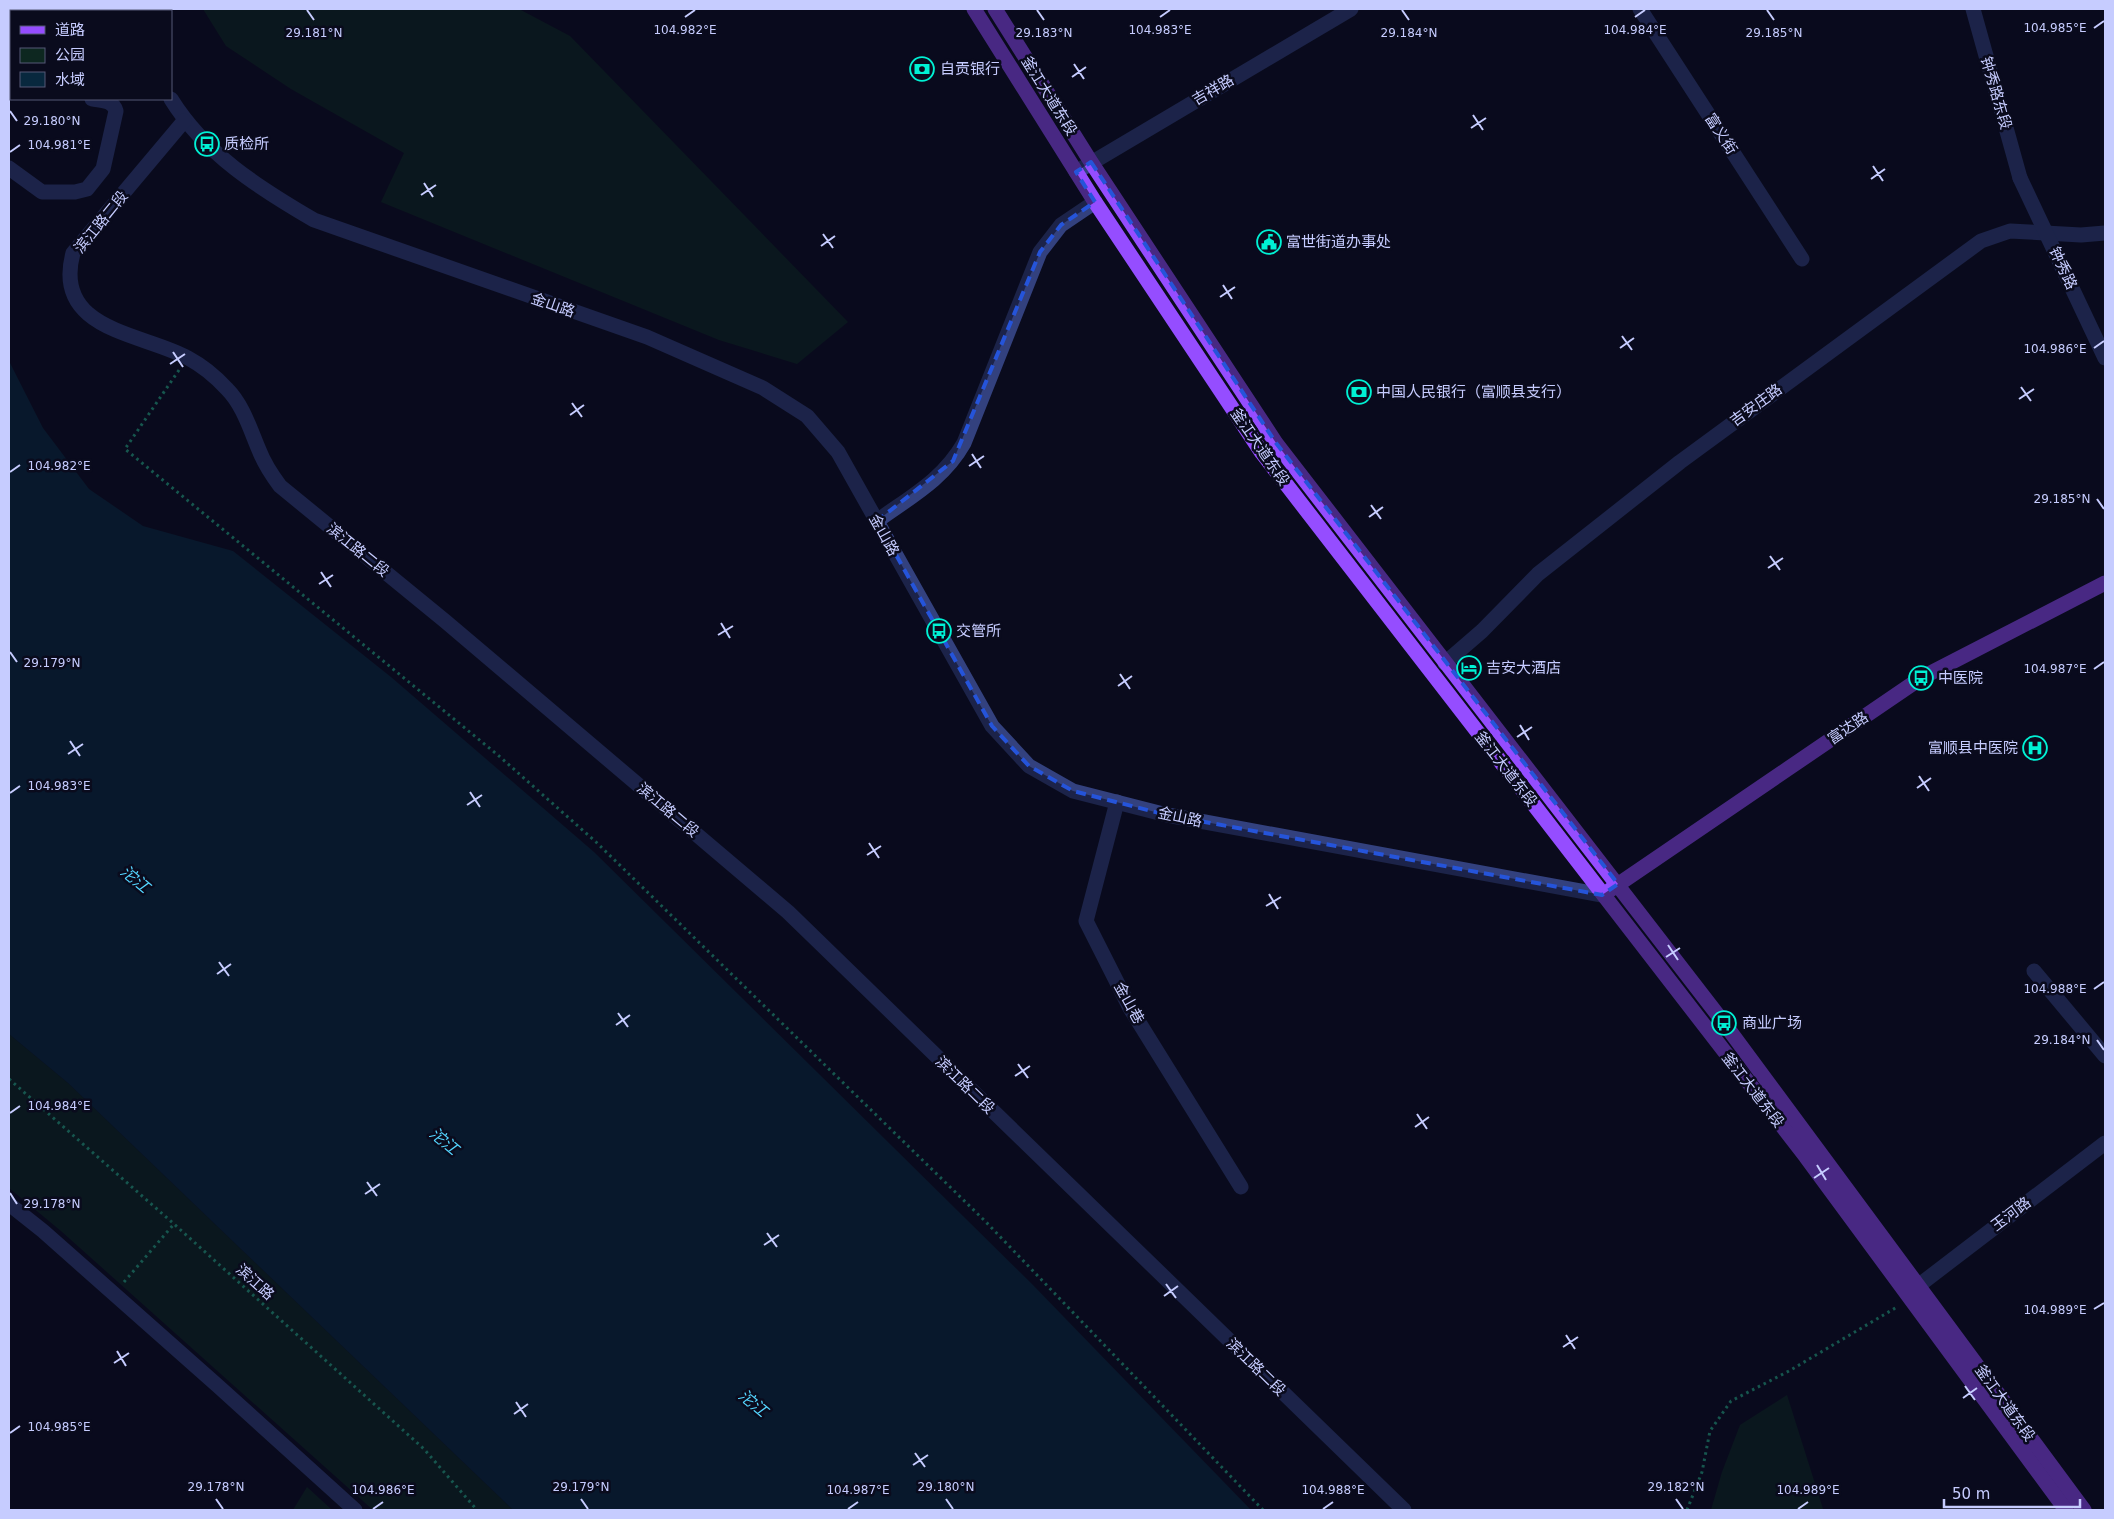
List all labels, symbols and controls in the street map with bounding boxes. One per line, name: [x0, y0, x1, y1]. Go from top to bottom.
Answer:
legend: [10, 10, 172, 100]
text: 道路: [55, 21, 85, 39]
text: 104.985°E: [2023, 21, 2087, 35]
text: 104.982°E: [653, 23, 717, 37]
text: 104.983°E: [1128, 23, 1192, 37]
text: 104.984°E: [1603, 23, 1667, 37]
text: 29.181°N: [286, 26, 342, 40]
text: 29.183°N: [1016, 26, 1072, 40]
text: 29.184°N: [1381, 26, 1437, 40]
text: 29.185°N: [1746, 26, 1802, 40]
text: 公园: [55, 46, 85, 64]
street label: 釜江大道东段: [1018, 53, 1080, 139]
street label: 钟秀路东段: [1977, 54, 2015, 132]
bank icon: 自贡银行: [909, 56, 935, 82]
place label: 自贡银行: [940, 60, 1000, 78]
text: 水域: [55, 71, 85, 89]
street label: 吉祥路: [1189, 71, 1237, 109]
street label: 富义街: [1701, 110, 1741, 158]
text: 29.180°N: [24, 114, 80, 128]
bus stop icon: 质检所: [194, 131, 220, 157]
place label: 质检所: [224, 135, 269, 153]
text: 104.981°E: [27, 138, 91, 152]
street label: 滨江路二段: [70, 187, 132, 257]
public building icon: 富世街道办事处: [1256, 229, 1282, 255]
place label: 富世街道办事处: [1286, 233, 1391, 251]
street label: 钟秀路: [2045, 244, 2081, 292]
street label: 金山路: [529, 289, 577, 321]
text: 104.986°E: [2023, 342, 2087, 356]
bank icon: 中国人民银行（富顺县支行）: [1346, 379, 1372, 405]
street label: 吉安庄路: [1726, 380, 1786, 430]
place label: 中国人民银行（富顺县支行）: [1376, 383, 1571, 401]
street label: 釜江大道东段: [1227, 405, 1293, 489]
text: 104.982°E: [27, 459, 91, 473]
text: 29.185°N: [2034, 492, 2090, 506]
street label: 金山路: [865, 511, 903, 559]
street label: 滨江路二段: [323, 519, 393, 581]
bus stop icon: 交管所: [926, 618, 952, 644]
place label: 交管所: [956, 622, 1001, 640]
hotel icon: 吉安大酒店: [1456, 655, 1482, 681]
text: 29.179°N: [24, 656, 80, 670]
place label: 吉安大酒店: [1486, 659, 1561, 677]
text: 104.987°E: [2023, 662, 2087, 676]
bus stop icon: 中医院: [1908, 665, 1934, 691]
place label: 中医院: [1938, 669, 1983, 687]
street label: 富达路: [1824, 708, 1872, 748]
street label: 釜江大道东段: [1471, 728, 1541, 810]
hospital icon: 富顺县中医院: [2022, 735, 2048, 761]
place label: 富顺县中医院: [1928, 739, 2018, 757]
text: 104.983°E: [27, 779, 91, 793]
street label: 滨江路二段: [633, 779, 703, 841]
street label: 金山路: [1156, 804, 1204, 830]
water label: 沱江: [117, 861, 155, 898]
street label: 金山巷: [1110, 979, 1148, 1027]
text: 104.988°E: [2023, 982, 2087, 996]
bus stop icon: 商业广场: [1711, 1010, 1737, 1036]
place label: 商业广场: [1742, 1014, 1802, 1032]
text: 29.184°N: [2034, 1033, 2090, 1047]
street label: 釜江大道东段: [1718, 1049, 1788, 1131]
street label: 滨江路二段: [932, 1052, 998, 1118]
text: 104.984°E: [27, 1099, 91, 1113]
water label: 沱江: [426, 1123, 464, 1160]
street label: 玉河路: [1988, 1193, 2034, 1235]
text: 29.178°N: [24, 1197, 80, 1211]
street label: 滨江路: [232, 1260, 278, 1304]
text: 104.989°E: [2023, 1303, 2087, 1317]
street label: 滨江路二段: [1223, 1334, 1289, 1400]
street label: 釜江大道东段: [1971, 1361, 2039, 1445]
water label: 沱江: [735, 1385, 773, 1422]
text: 104.985°E: [27, 1420, 91, 1434]
scale bar: [1944, 1476, 2080, 1508]
text: 29.178°N: [188, 1480, 244, 1494]
text: 29.179°N: [553, 1480, 609, 1494]
text: 29.180°N: [918, 1480, 974, 1494]
text: 29.182°N: [1648, 1480, 1704, 1494]
text: 104.986°E: [351, 1483, 415, 1497]
text: 104.987°E: [826, 1483, 890, 1497]
text: 104.988°E: [1301, 1483, 1365, 1497]
text: 104.989°E: [1776, 1483, 1840, 1497]
text: 50 m: [1952, 1485, 1990, 1503]

